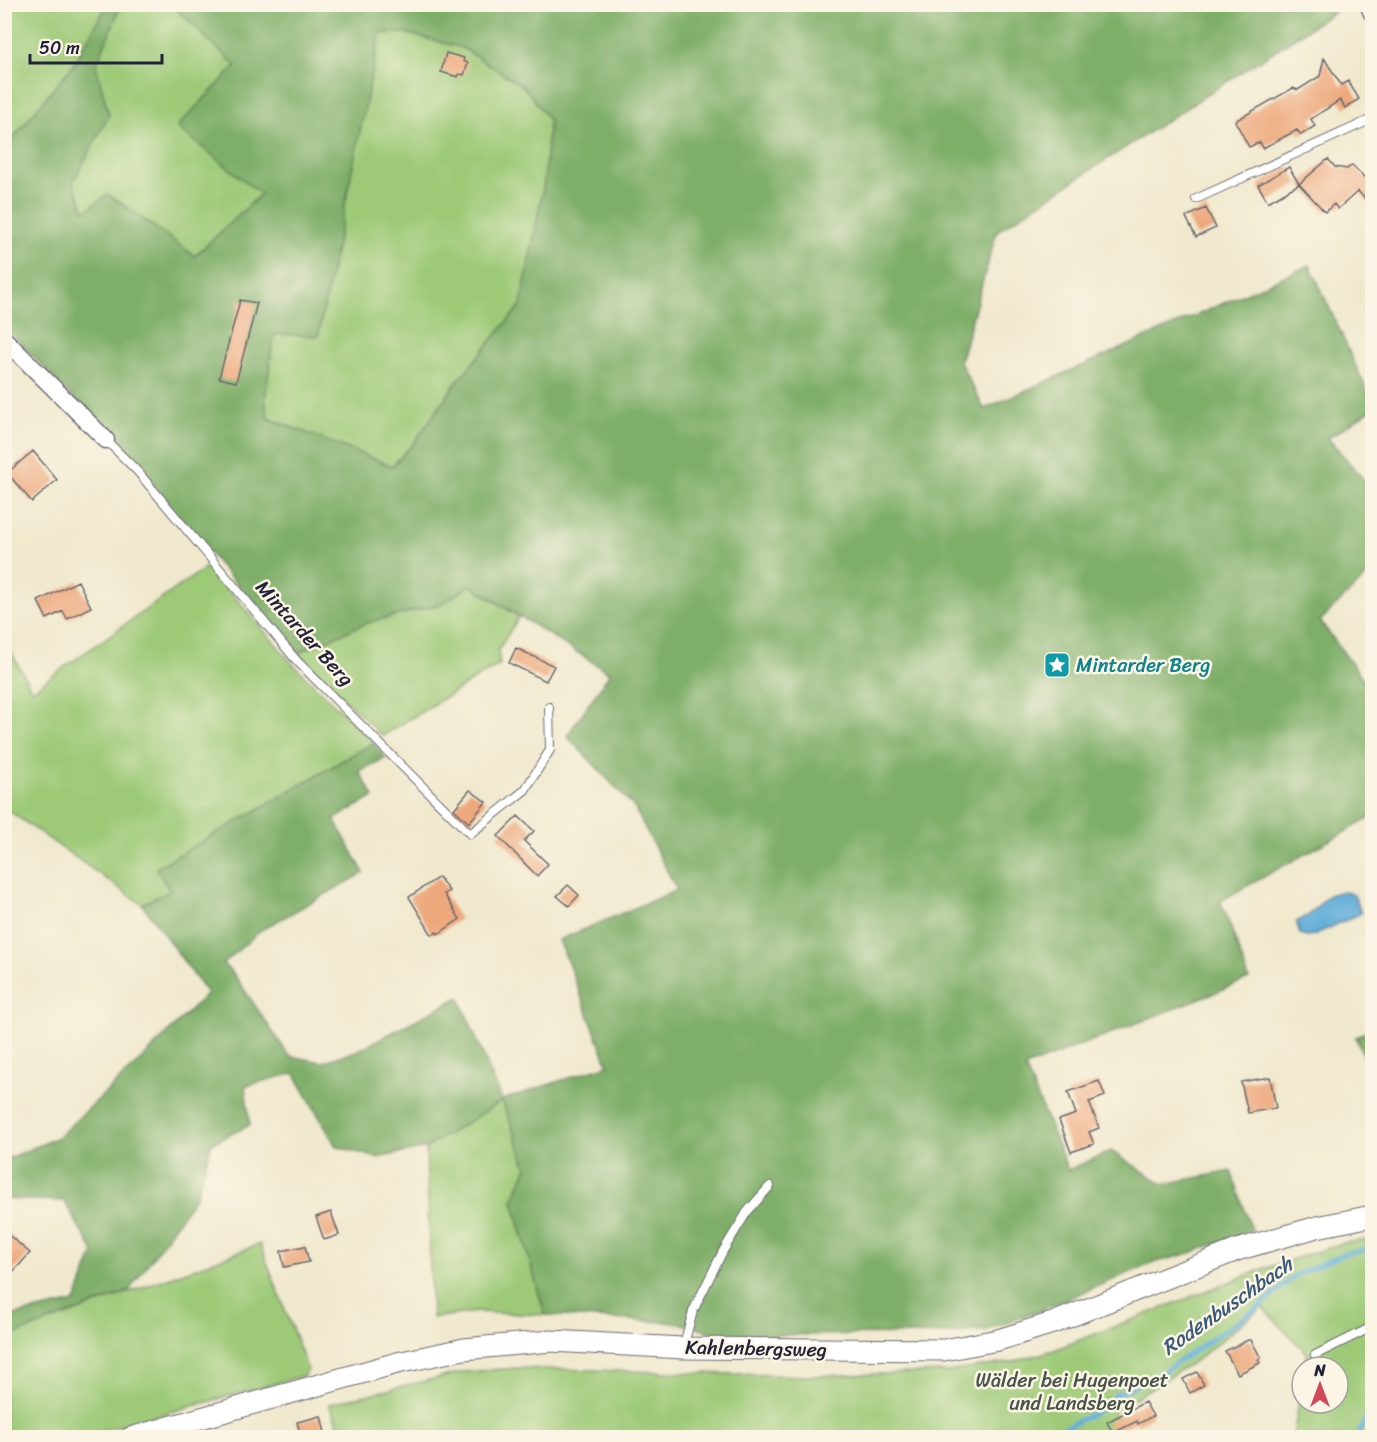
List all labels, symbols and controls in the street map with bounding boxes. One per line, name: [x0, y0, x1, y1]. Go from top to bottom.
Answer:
scale bar: [30, 27, 162, 65]
text: 50 m: [39, 32, 80, 64]
street label: Mintarder Berg: [247, 572, 363, 695]
place label: Mintarder Berg: [1076, 648, 1210, 683]
place icon: Mintarder Berg: [1042, 650, 1072, 680]
water label: Rodenbuschbach: [1153, 1245, 1303, 1366]
street label: Kahlenbergsweg: [685, 1330, 827, 1367]
north arrow: [1290, 1355, 1350, 1415]
text: N: [1313, 1356, 1326, 1385]
park label: Wälder bei Hugenpoet und Landsberg: [976, 1363, 1169, 1421]

